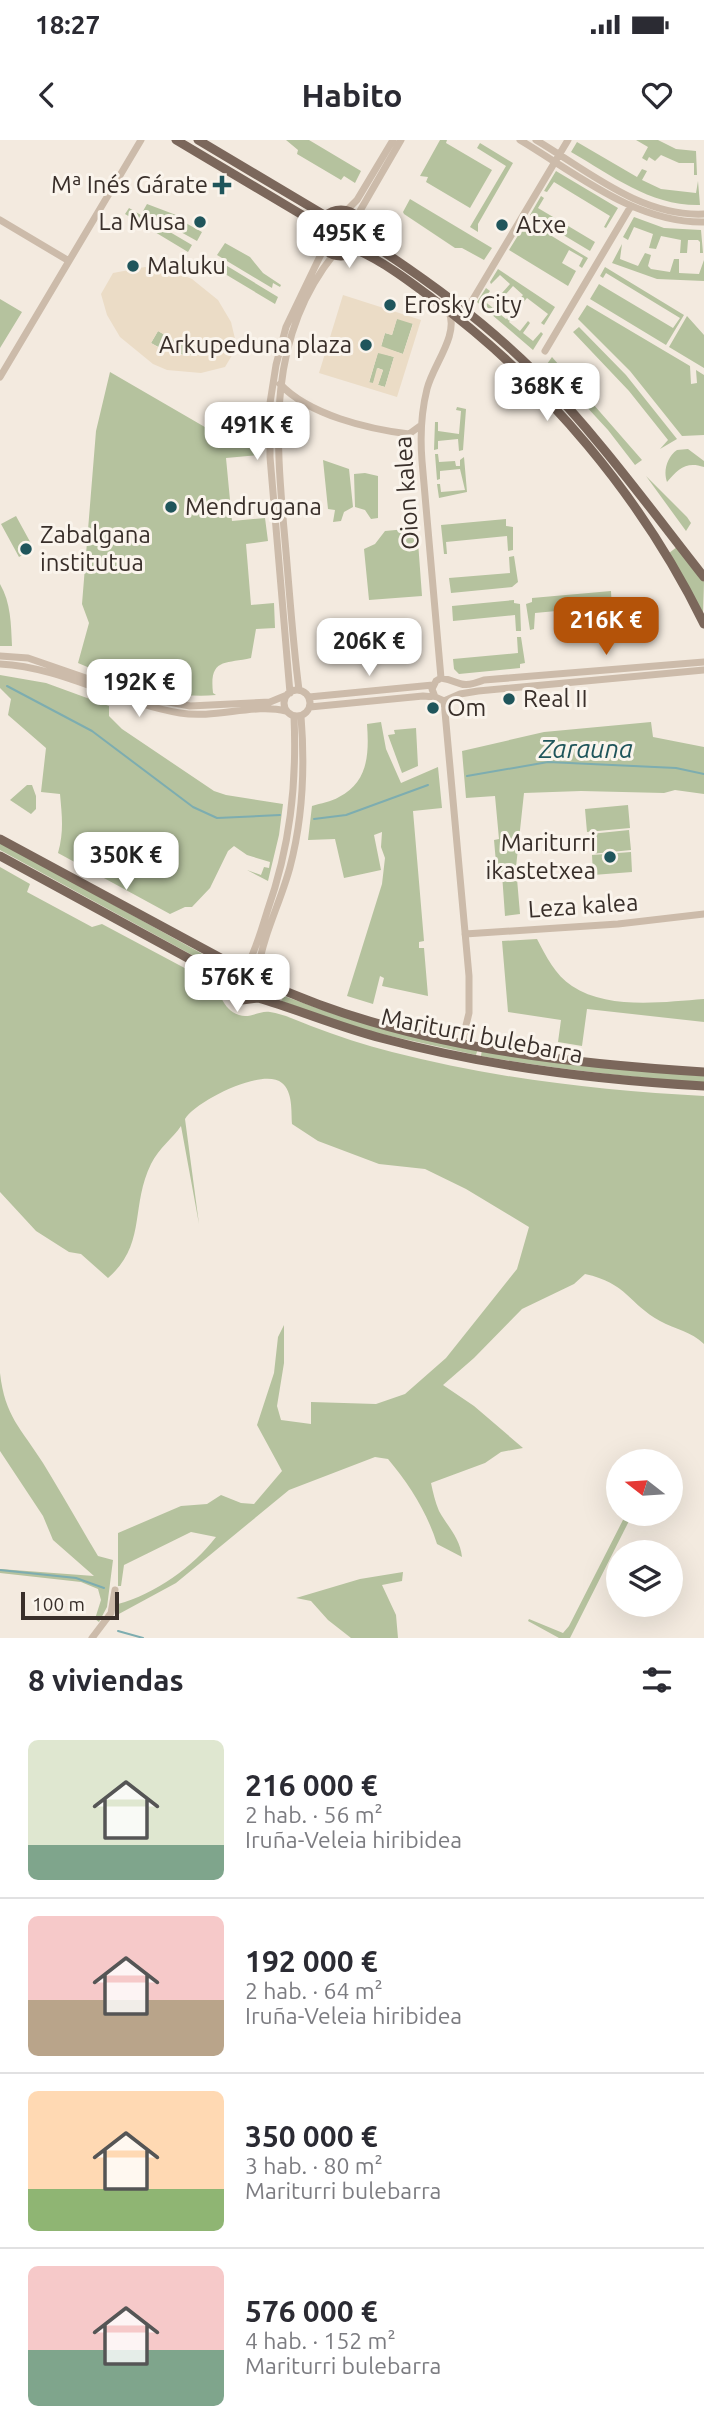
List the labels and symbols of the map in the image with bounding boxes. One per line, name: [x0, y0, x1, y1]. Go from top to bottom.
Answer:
place label: Mª Inés Gárate: [51, 171, 208, 198]
marker: Mª Inés Gárate: [214, 177, 230, 193]
place label: La Musa: [99, 208, 186, 235]
pin: 495K €: [292, 211, 406, 270]
place label: Atxe: [516, 211, 567, 238]
marker: La Musa: [192, 214, 208, 230]
marker: Atxe: [494, 217, 510, 233]
place label: Maluku: [147, 252, 226, 279]
marker: Maluku: [125, 258, 141, 274]
place label: Erosky City: [404, 291, 522, 318]
marker: Erosky City: [382, 297, 398, 313]
place label: Arkupeduna plaza: [159, 331, 352, 358]
marker: Arkupeduna plaza: [358, 337, 374, 353]
pin: 368K €: [490, 364, 604, 423]
pin: 491K €: [200, 402, 314, 462]
street label: Oion kalea: [389, 435, 424, 551]
place label: Mendrugana: [185, 493, 322, 520]
marker: Mendrugana: [163, 499, 179, 515]
place label: Zabalgana institutua: [40, 521, 151, 576]
marker: Zabalgana institutua: [18, 541, 34, 557]
pin: 216K €: [549, 598, 663, 657]
pin: 206K €: [312, 618, 426, 678]
pin: 192K €: [82, 660, 196, 719]
place label: Real II: [523, 685, 588, 712]
marker: Real II: [501, 691, 517, 707]
place label: Om: [447, 694, 486, 721]
marker: Om: [425, 700, 441, 716]
water label: Zarauna: [538, 734, 633, 763]
place label: Mariturri ikastetxea: [485, 829, 596, 884]
pin: 350K €: [69, 832, 183, 892]
marker: Mariturri ikastetxea: [602, 849, 618, 865]
street label: Leza kalea: [527, 888, 639, 923]
pin: 576K €: [180, 954, 294, 1014]
street label: Mariturri bulebarra: [379, 1003, 585, 1068]
north arrow: [606, 1449, 682, 1526]
scale bar: [21, 1589, 119, 1621]

